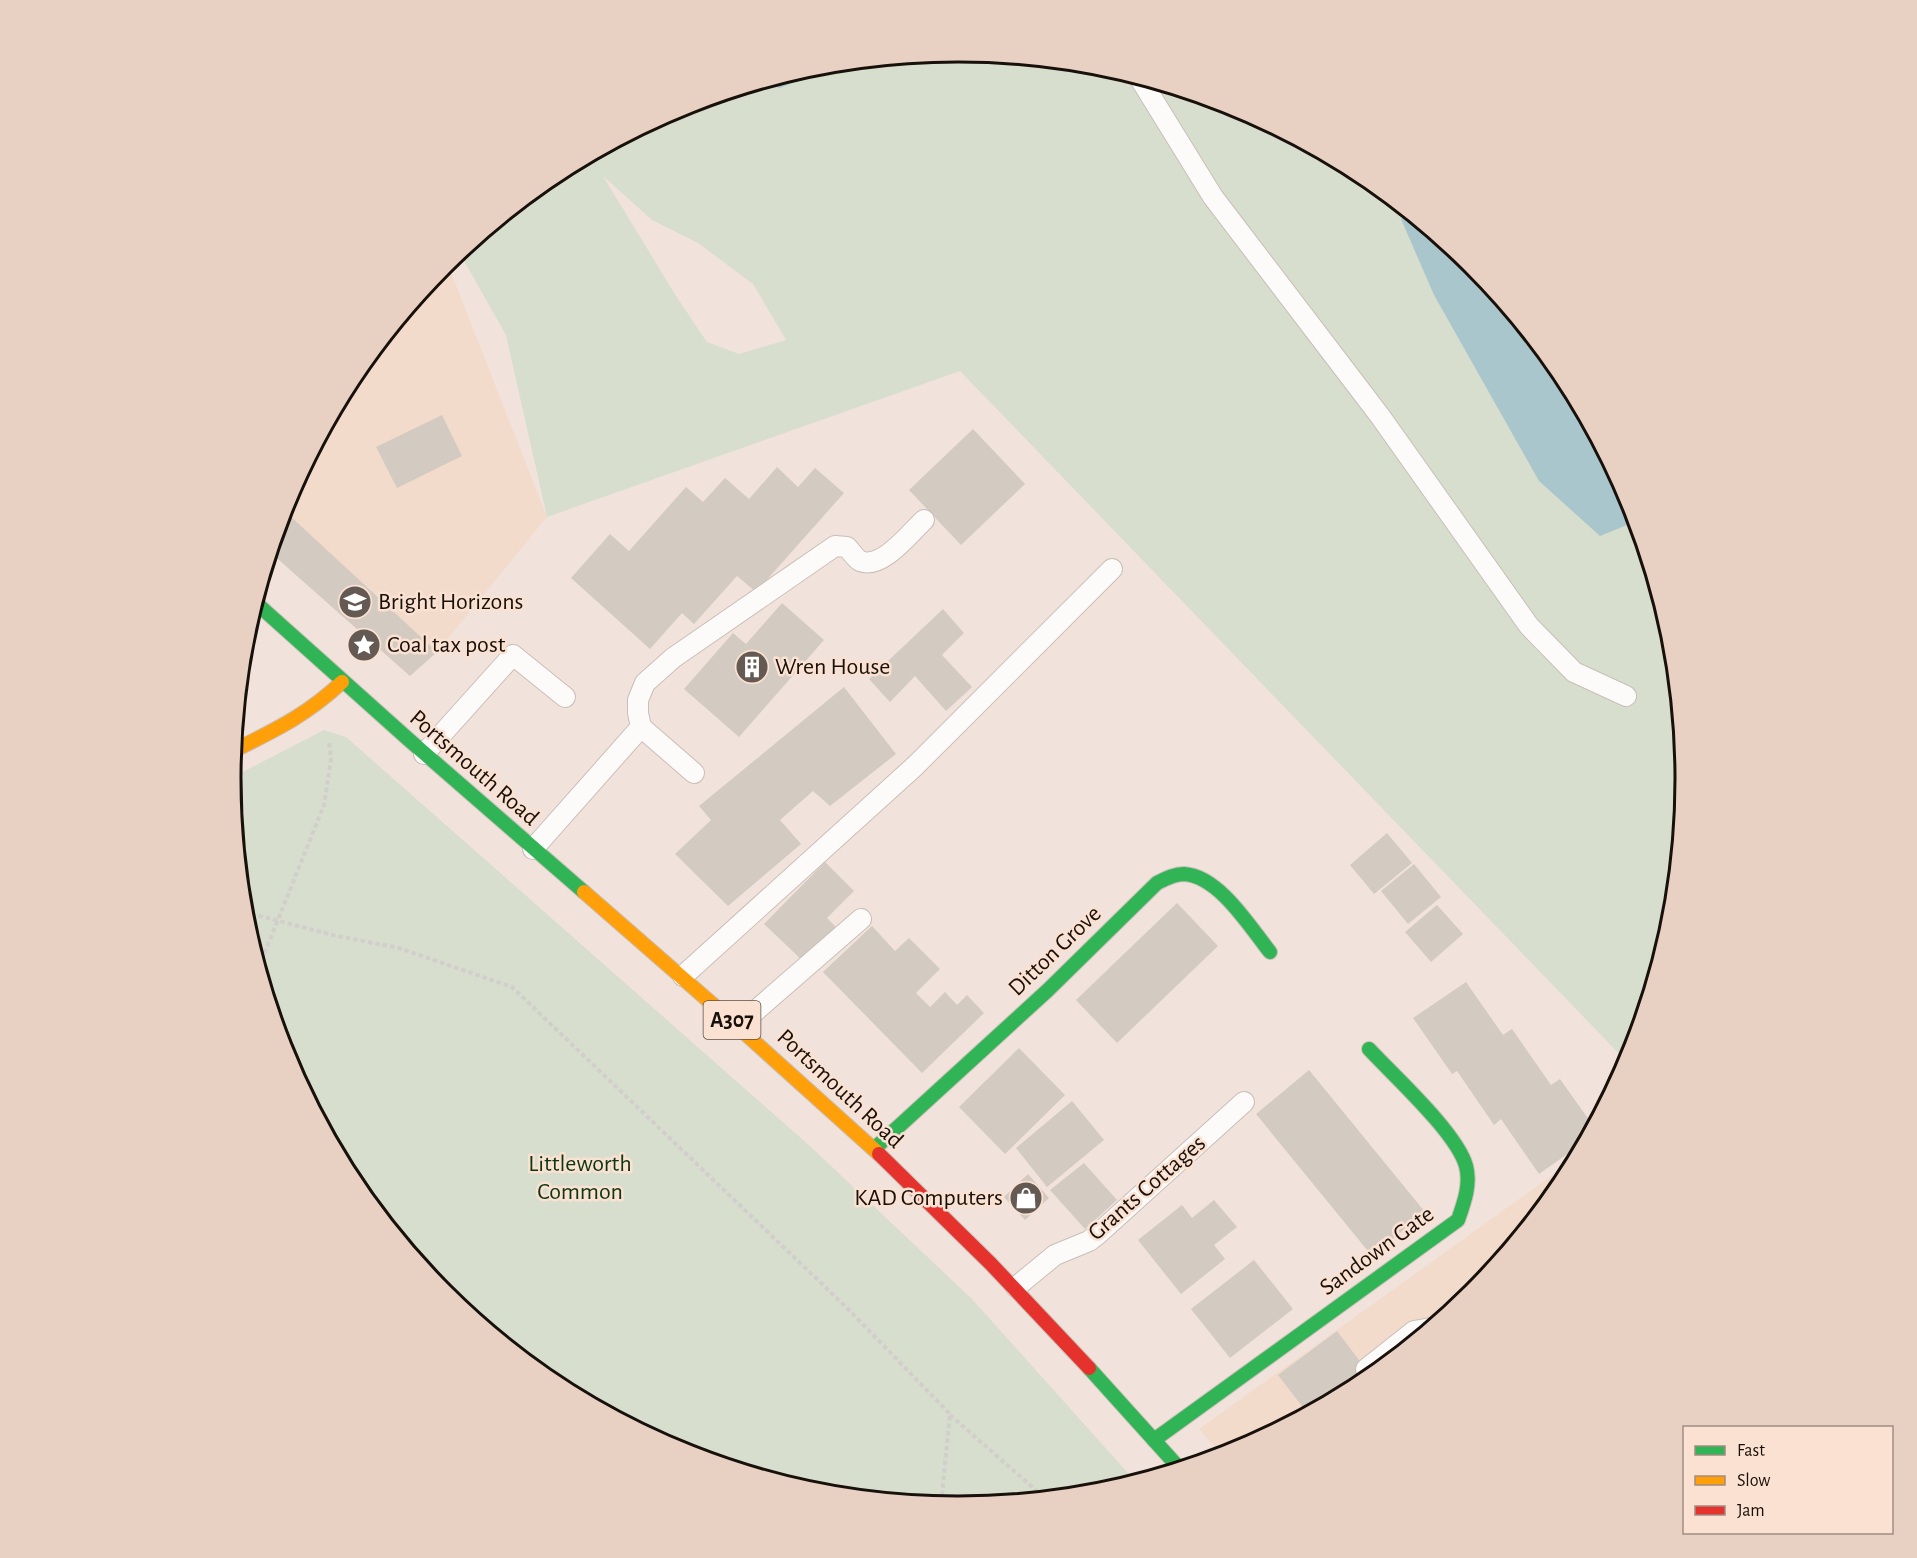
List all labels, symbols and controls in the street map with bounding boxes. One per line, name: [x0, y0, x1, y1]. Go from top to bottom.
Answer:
school or university icon: Bright Horizons: [337, 584, 373, 620]
place label: Bright Horizons: [378, 590, 523, 614]
place icon: Coal tax post: [346, 627, 382, 663]
place label: Coal tax post: [387, 633, 506, 657]
building icon: Wren House: [734, 649, 770, 685]
place label: Wren House: [775, 655, 890, 679]
street label: Portsmouth Road: [405, 706, 543, 830]
street label: Ditton Grove: [1004, 901, 1106, 1001]
road number: A307: [704, 1001, 760, 1039]
street label: Portsmouth Road: [772, 1025, 908, 1153]
street label: Grants Cottages: [1084, 1131, 1210, 1245]
park label: Littleworth Common: [528, 1152, 632, 1204]
shop icon: KAD Computers: [1008, 1180, 1044, 1216]
place label: KAD Computers: [854, 1186, 1003, 1210]
street label: Sandown Gate: [1316, 1202, 1438, 1300]
legend: [1683, 1426, 1893, 1534]
text: Fast: [1737, 1442, 1765, 1460]
text: Slow: [1737, 1472, 1770, 1490]
text: Jam: [1737, 1502, 1765, 1520]

